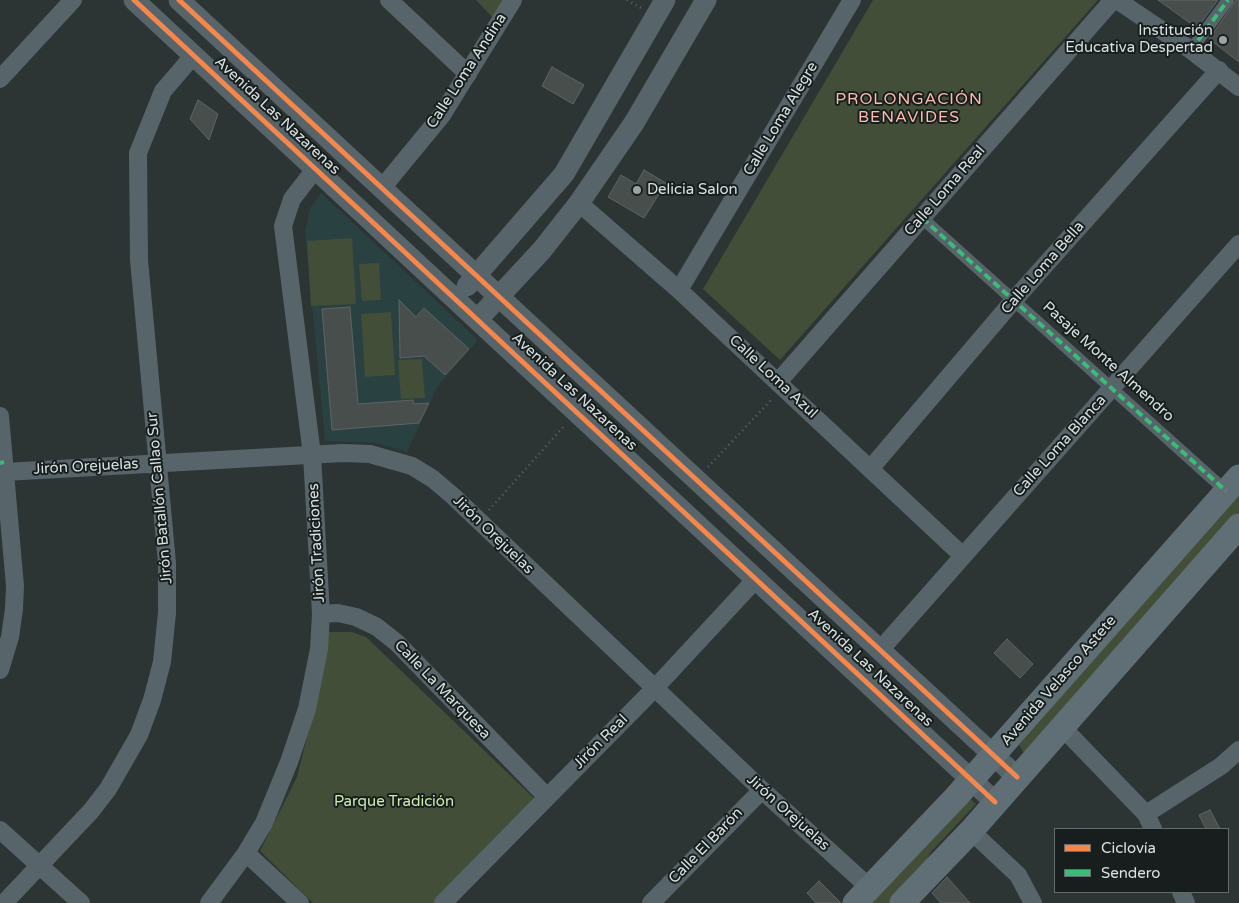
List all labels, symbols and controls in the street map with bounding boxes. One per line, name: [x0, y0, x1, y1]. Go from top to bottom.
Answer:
street label: Calle Loma Andina: [423, 10, 511, 132]
place label: Institución Educativa Despertad: [1065, 22, 1213, 57]
marker: Institución Educativa Despertad: [1217, 34, 1229, 46]
street label: Avenida Las Nazarenas: [211, 53, 343, 179]
street label: Calle Loma Alegre: [740, 59, 822, 179]
district label: PROLONGACIÓN BENAVIDES: [834, 90, 984, 128]
street label: Calle Loma Real: [901, 142, 989, 240]
place label: Delicia Salon: [647, 181, 738, 199]
marker: Delicia Salon: [631, 184, 643, 196]
street label: Calle Loma Bella: [998, 218, 1088, 318]
street label: Pasaje Monte Almendro: [1039, 298, 1177, 426]
street label: Avenida Las Nazarenas: [508, 329, 640, 455]
street label: Calle Loma Azul: [725, 332, 821, 422]
street label: Calle Loma Blanca: [1010, 391, 1110, 501]
street label: Jirón Batallón Callao Sur: [144, 411, 176, 585]
street label: Jirón Orejuelas: [33, 455, 139, 479]
street label: Jirón Tradiciones: [305, 483, 329, 603]
street label: Jirón Orejuelas: [449, 492, 537, 578]
street label: Avenida Las Nazarenas: [804, 605, 936, 731]
street label: Avenida Velasco Astete: [998, 612, 1120, 750]
street label: Calle La Marquesa: [390, 637, 494, 743]
street label: Jirón Real: [570, 711, 632, 773]
street label: Jirón Orejuelas: [743, 771, 833, 855]
park label: Parque Tradición: [334, 793, 454, 811]
street label: Calle El Barón: [665, 804, 747, 888]
legend: [1054, 828, 1229, 893]
text: Ciclovía: [1101, 839, 1156, 857]
text: Sendero: [1101, 864, 1160, 882]

